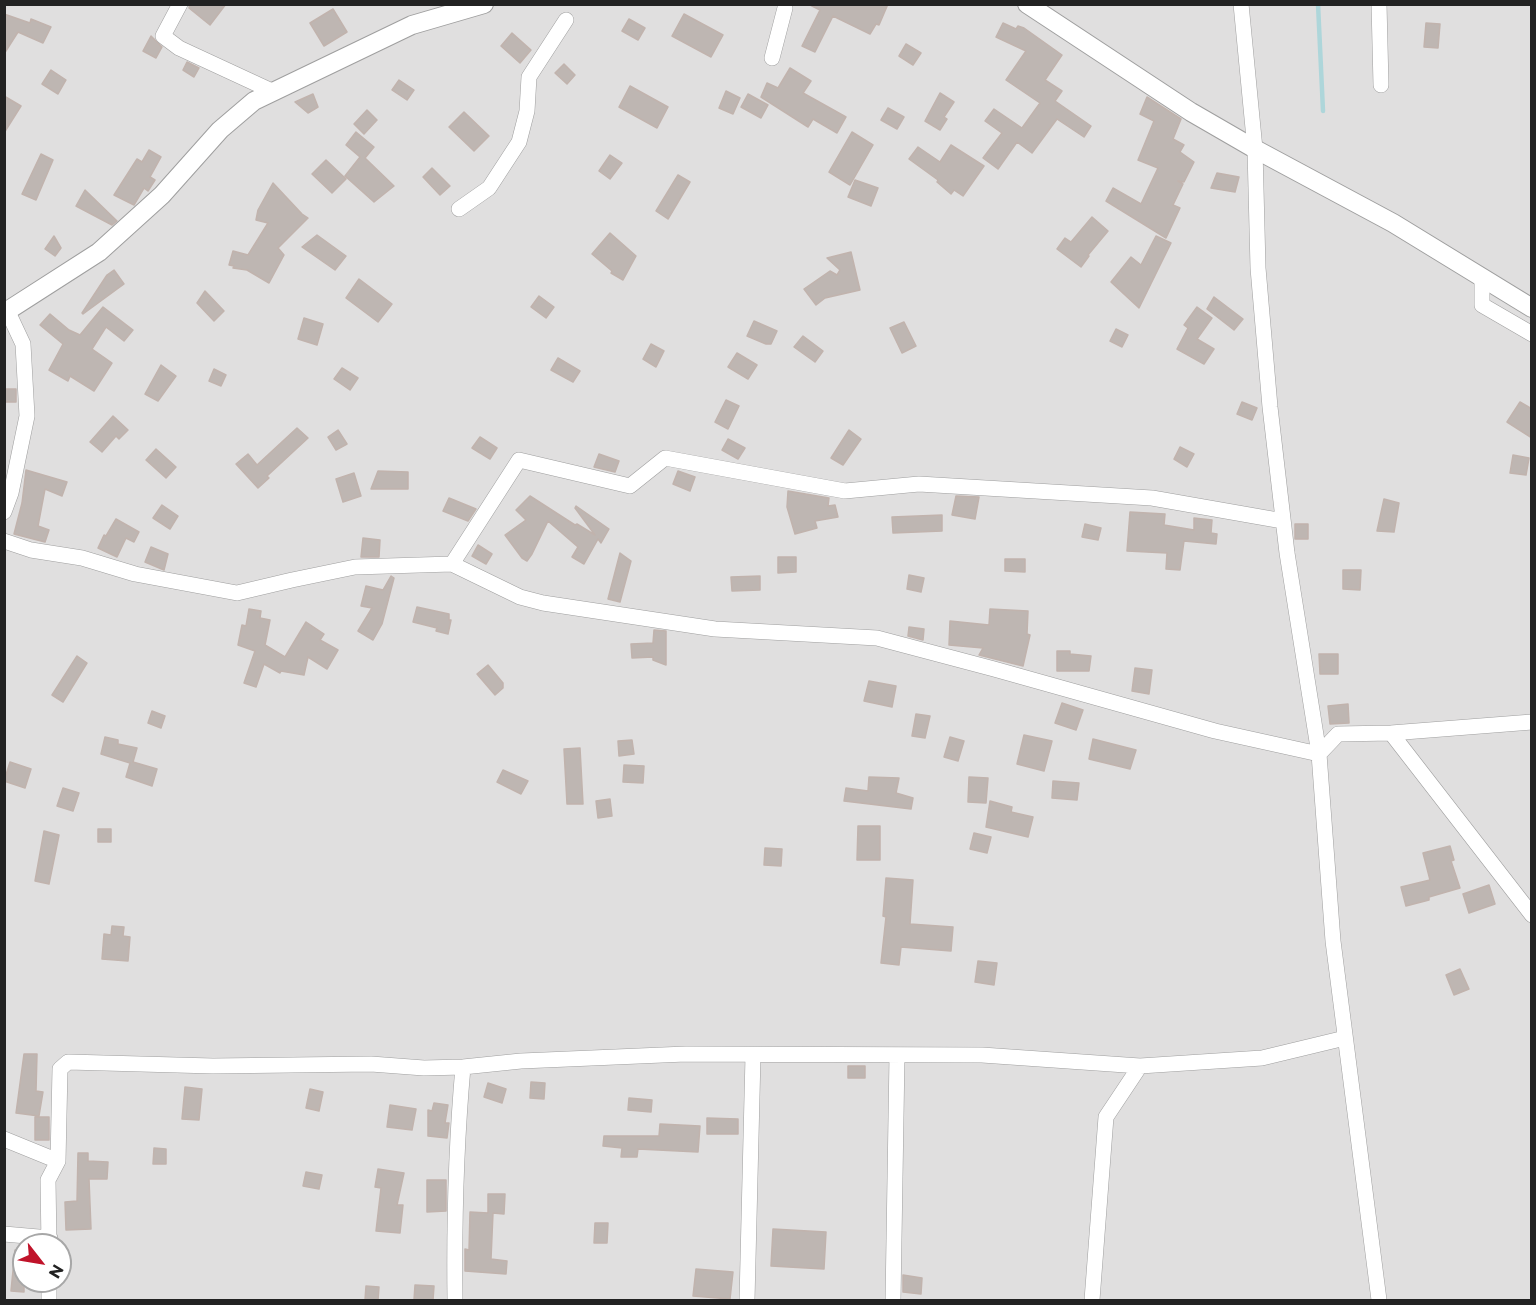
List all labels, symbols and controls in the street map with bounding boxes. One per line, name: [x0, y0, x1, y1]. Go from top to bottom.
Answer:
north arrow: [12, 1233, 72, 1293]
text: N: [45, 1261, 68, 1282]

